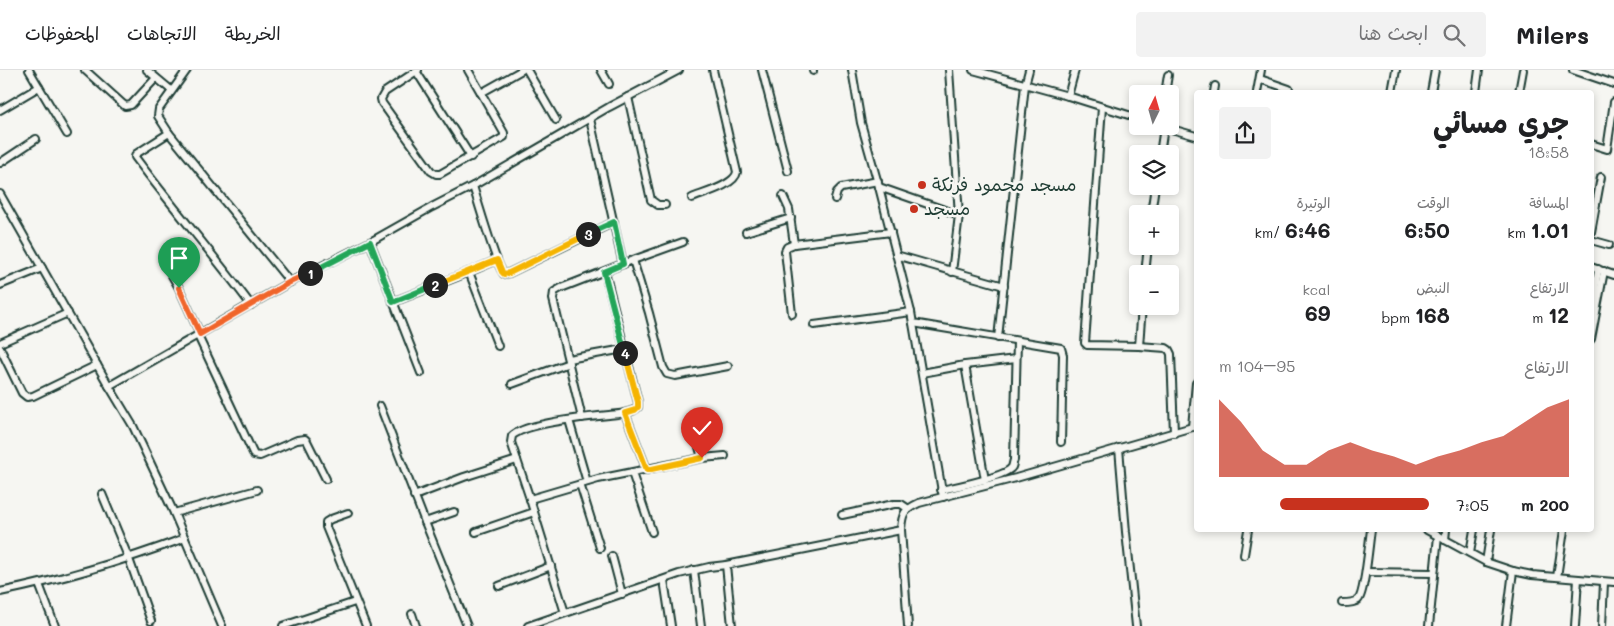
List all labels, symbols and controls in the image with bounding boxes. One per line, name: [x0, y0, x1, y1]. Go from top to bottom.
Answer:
search box: [1136, 12, 1486, 57]
text: Milers: [1516, 19, 1589, 50]
text: ابحث هنا: [1358, 20, 1428, 45]
text: المحفوظات: [25, 21, 99, 45]
text: الاتجاهات: [127, 21, 197, 45]
text: الخريطة: [225, 21, 281, 45]
icon: search: [1440, 21, 1468, 49]
north arrow: [1129, 85, 1179, 135]
map controls: [1129, 85, 1179, 315]
text: جري مسائي: [1433, 104, 1569, 140]
button: share: [1219, 107, 1271, 159]
text: 18:58: [1528, 141, 1569, 162]
button: layers: [1129, 145, 1179, 195]
place label: مسجد محمود فرنكة: [932, 172, 1076, 196]
marker: مسجد محمود فرنكة: [916, 179, 928, 191]
text: الوتيرة: [1297, 193, 1330, 212]
text: الوقت: [1417, 193, 1450, 212]
text: المسافة: [1529, 193, 1569, 212]
place label: مسجد: [924, 196, 970, 220]
marker: مسجد: [908, 203, 920, 215]
button: +: [1129, 205, 1179, 255]
text: 6:46: [1285, 216, 1330, 243]
text: 6:50: [1405, 216, 1450, 243]
text: 1.01: [1530, 216, 1569, 243]
pin: 3: [576, 222, 600, 246]
text: /km: [1255, 223, 1285, 242]
text: km: [1507, 223, 1530, 242]
text: 3: [584, 225, 593, 244]
pin: [158, 237, 200, 288]
icon: arrive: [165, 244, 193, 272]
pin: 1: [298, 260, 322, 286]
text: 1: [307, 264, 314, 283]
button: −: [1129, 265, 1179, 315]
pin: 2: [422, 272, 448, 298]
text: 2: [432, 276, 439, 295]
text: النبض: [1416, 278, 1450, 297]
text: الارتفاع: [1530, 278, 1569, 297]
text: kcal: [1302, 280, 1330, 299]
text: 69: [1305, 299, 1330, 326]
text: 168: [1415, 301, 1450, 328]
text: 12: [1548, 301, 1569, 328]
text: bpm: [1381, 308, 1415, 327]
text: m: [1532, 308, 1548, 327]
pin: 4: [612, 340, 638, 366]
text: 4: [621, 344, 630, 363]
text: 95–104 m: [1219, 355, 1295, 376]
text: الارتفاع: [1524, 356, 1569, 377]
pin: [681, 407, 723, 458]
icon: check: [688, 414, 716, 442]
text: 7:05: [1456, 494, 1489, 515]
text: 200 m: [1521, 494, 1569, 515]

